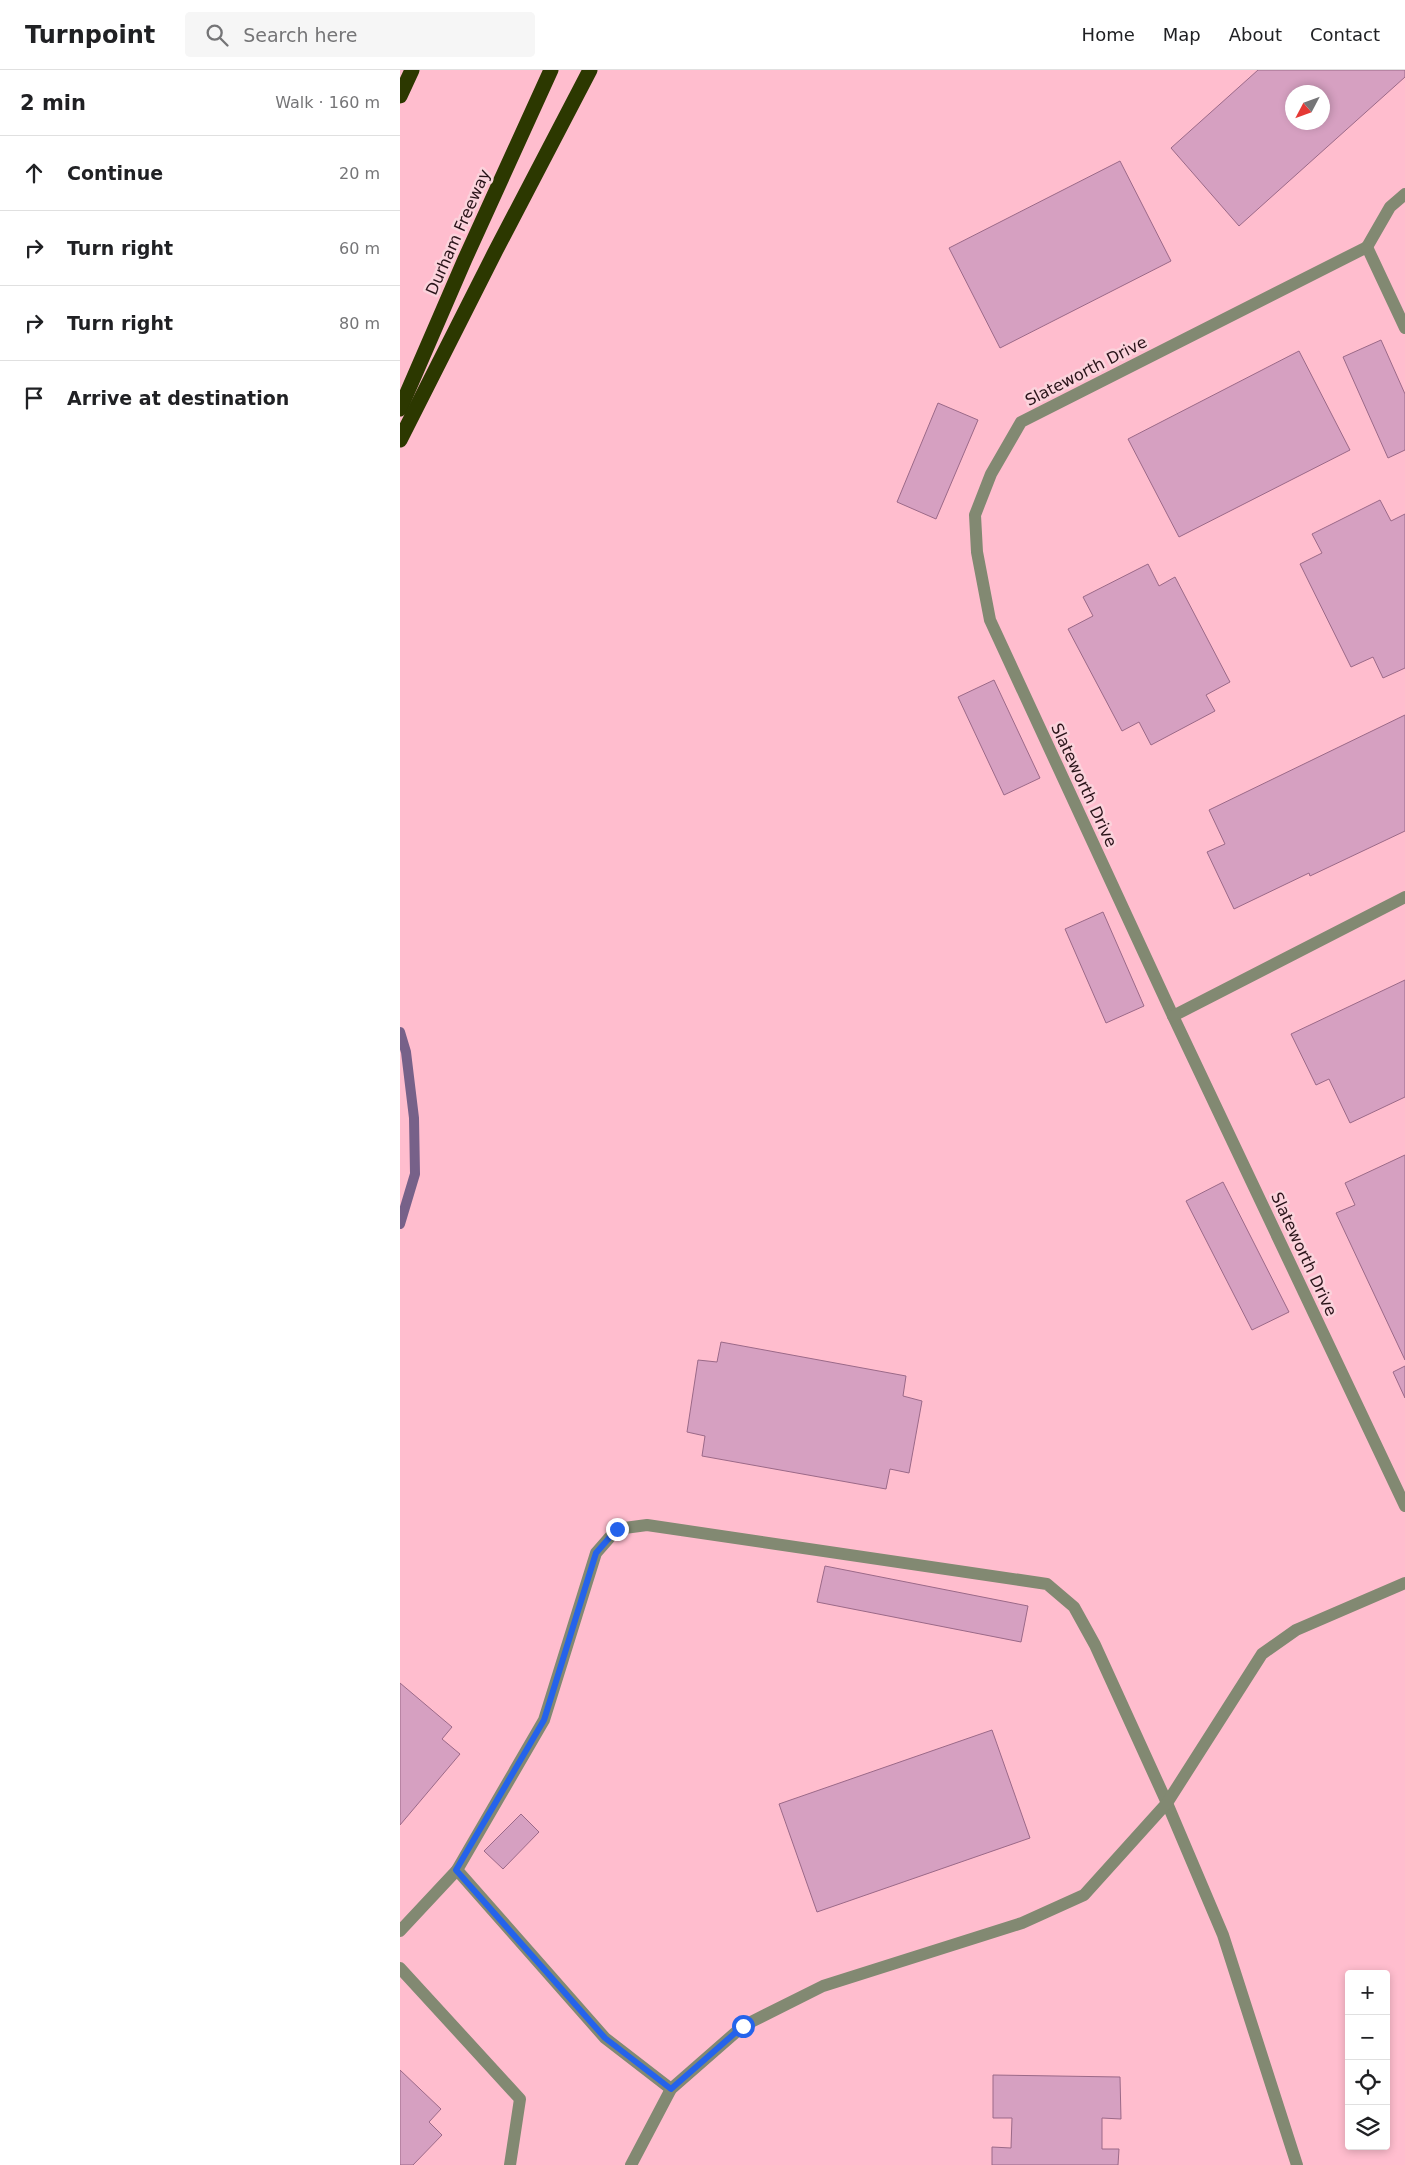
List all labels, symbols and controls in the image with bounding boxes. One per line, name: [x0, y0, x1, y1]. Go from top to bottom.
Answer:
search box: [185, 12, 535, 57]
text: Turnpoint: [25, 21, 155, 49]
icon: search: [203, 21, 231, 49]
text: Search here: [243, 24, 357, 46]
text: Home: [1082, 24, 1135, 45]
text: Map: [1163, 24, 1201, 45]
text: About: [1229, 24, 1282, 45]
text: Contact: [1310, 24, 1380, 45]
north arrow: [1285, 85, 1330, 130]
text: 2 min: [20, 91, 86, 115]
text: Walk · 160 m: [275, 93, 380, 112]
icon: ahead: [20, 159, 48, 187]
text: Continue: [67, 162, 163, 184]
text: 20 m: [339, 164, 380, 183]
street label: Durham Freeway: [422, 166, 494, 298]
icon: right: [20, 234, 48, 262]
text: Turn right: [67, 237, 173, 259]
text: 60 m: [339, 239, 380, 258]
icon: right: [20, 309, 48, 337]
text: Turn right: [67, 312, 173, 334]
text: 80 m: [339, 314, 380, 333]
street label: Slateworth Drive: [1022, 332, 1150, 410]
icon: arrive: [20, 384, 48, 412]
text: Arrive at destination: [67, 387, 289, 409]
street label: Slateworth Drive: [1047, 720, 1121, 850]
street label: Slateworth Drive: [1267, 1189, 1341, 1319]
route end: [606, 1518, 629, 1541]
map controls: [1345, 1970, 1390, 2150]
button: +: [1345, 1970, 1390, 2015]
route start: [732, 2015, 755, 2038]
button: −: [1345, 2015, 1390, 2060]
button: locate: [1345, 2060, 1390, 2105]
button: layers: [1345, 2105, 1390, 2150]

